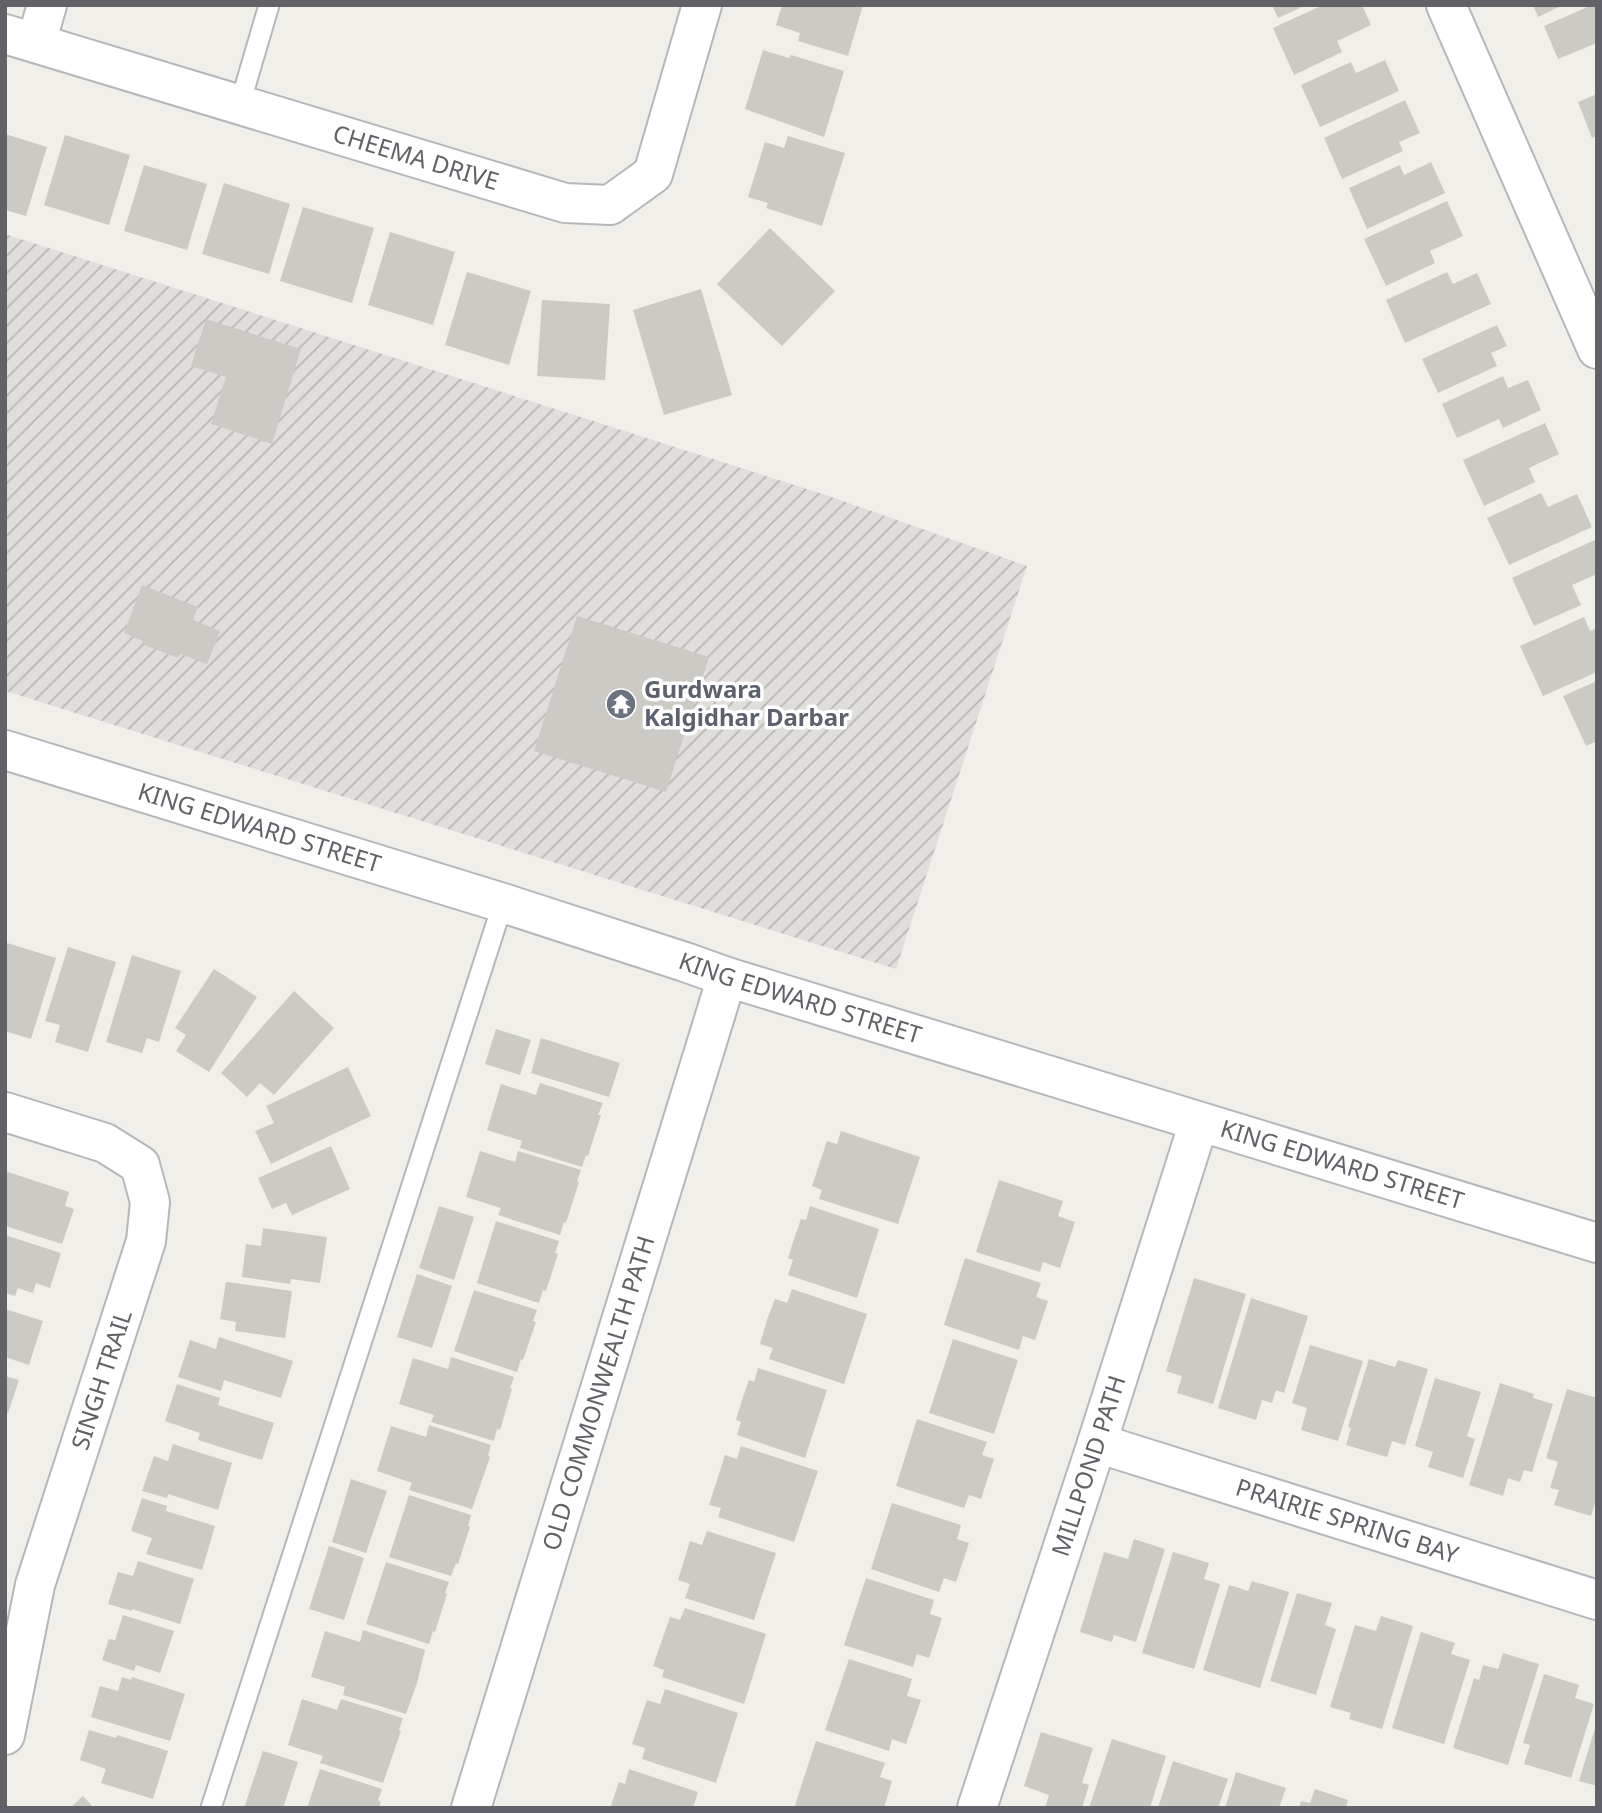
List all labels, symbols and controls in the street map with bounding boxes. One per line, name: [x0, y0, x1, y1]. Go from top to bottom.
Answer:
street label: CHEEMA DRIVE: [329, 116, 503, 197]
place label: Gurdwara Kalgidhar Darbar: [644, 672, 849, 733]
temple icon: Gurdwara Kalgidhar Darbar: [604, 687, 638, 721]
street label: KING EDWARD STREET: [134, 774, 386, 880]
street label: KING EDWARD STREET: [675, 943, 926, 1051]
street label: KING EDWARD STREET: [1217, 1111, 1469, 1216]
street label: OLD COMMONWEALTH PATH: [533, 1231, 661, 1554]
street label: SINGH TRAIL: [62, 1305, 139, 1454]
street label: MILLPOND PATH: [1043, 1371, 1133, 1560]
street label: PRAIRIE SPRING BAY: [1232, 1470, 1463, 1571]

